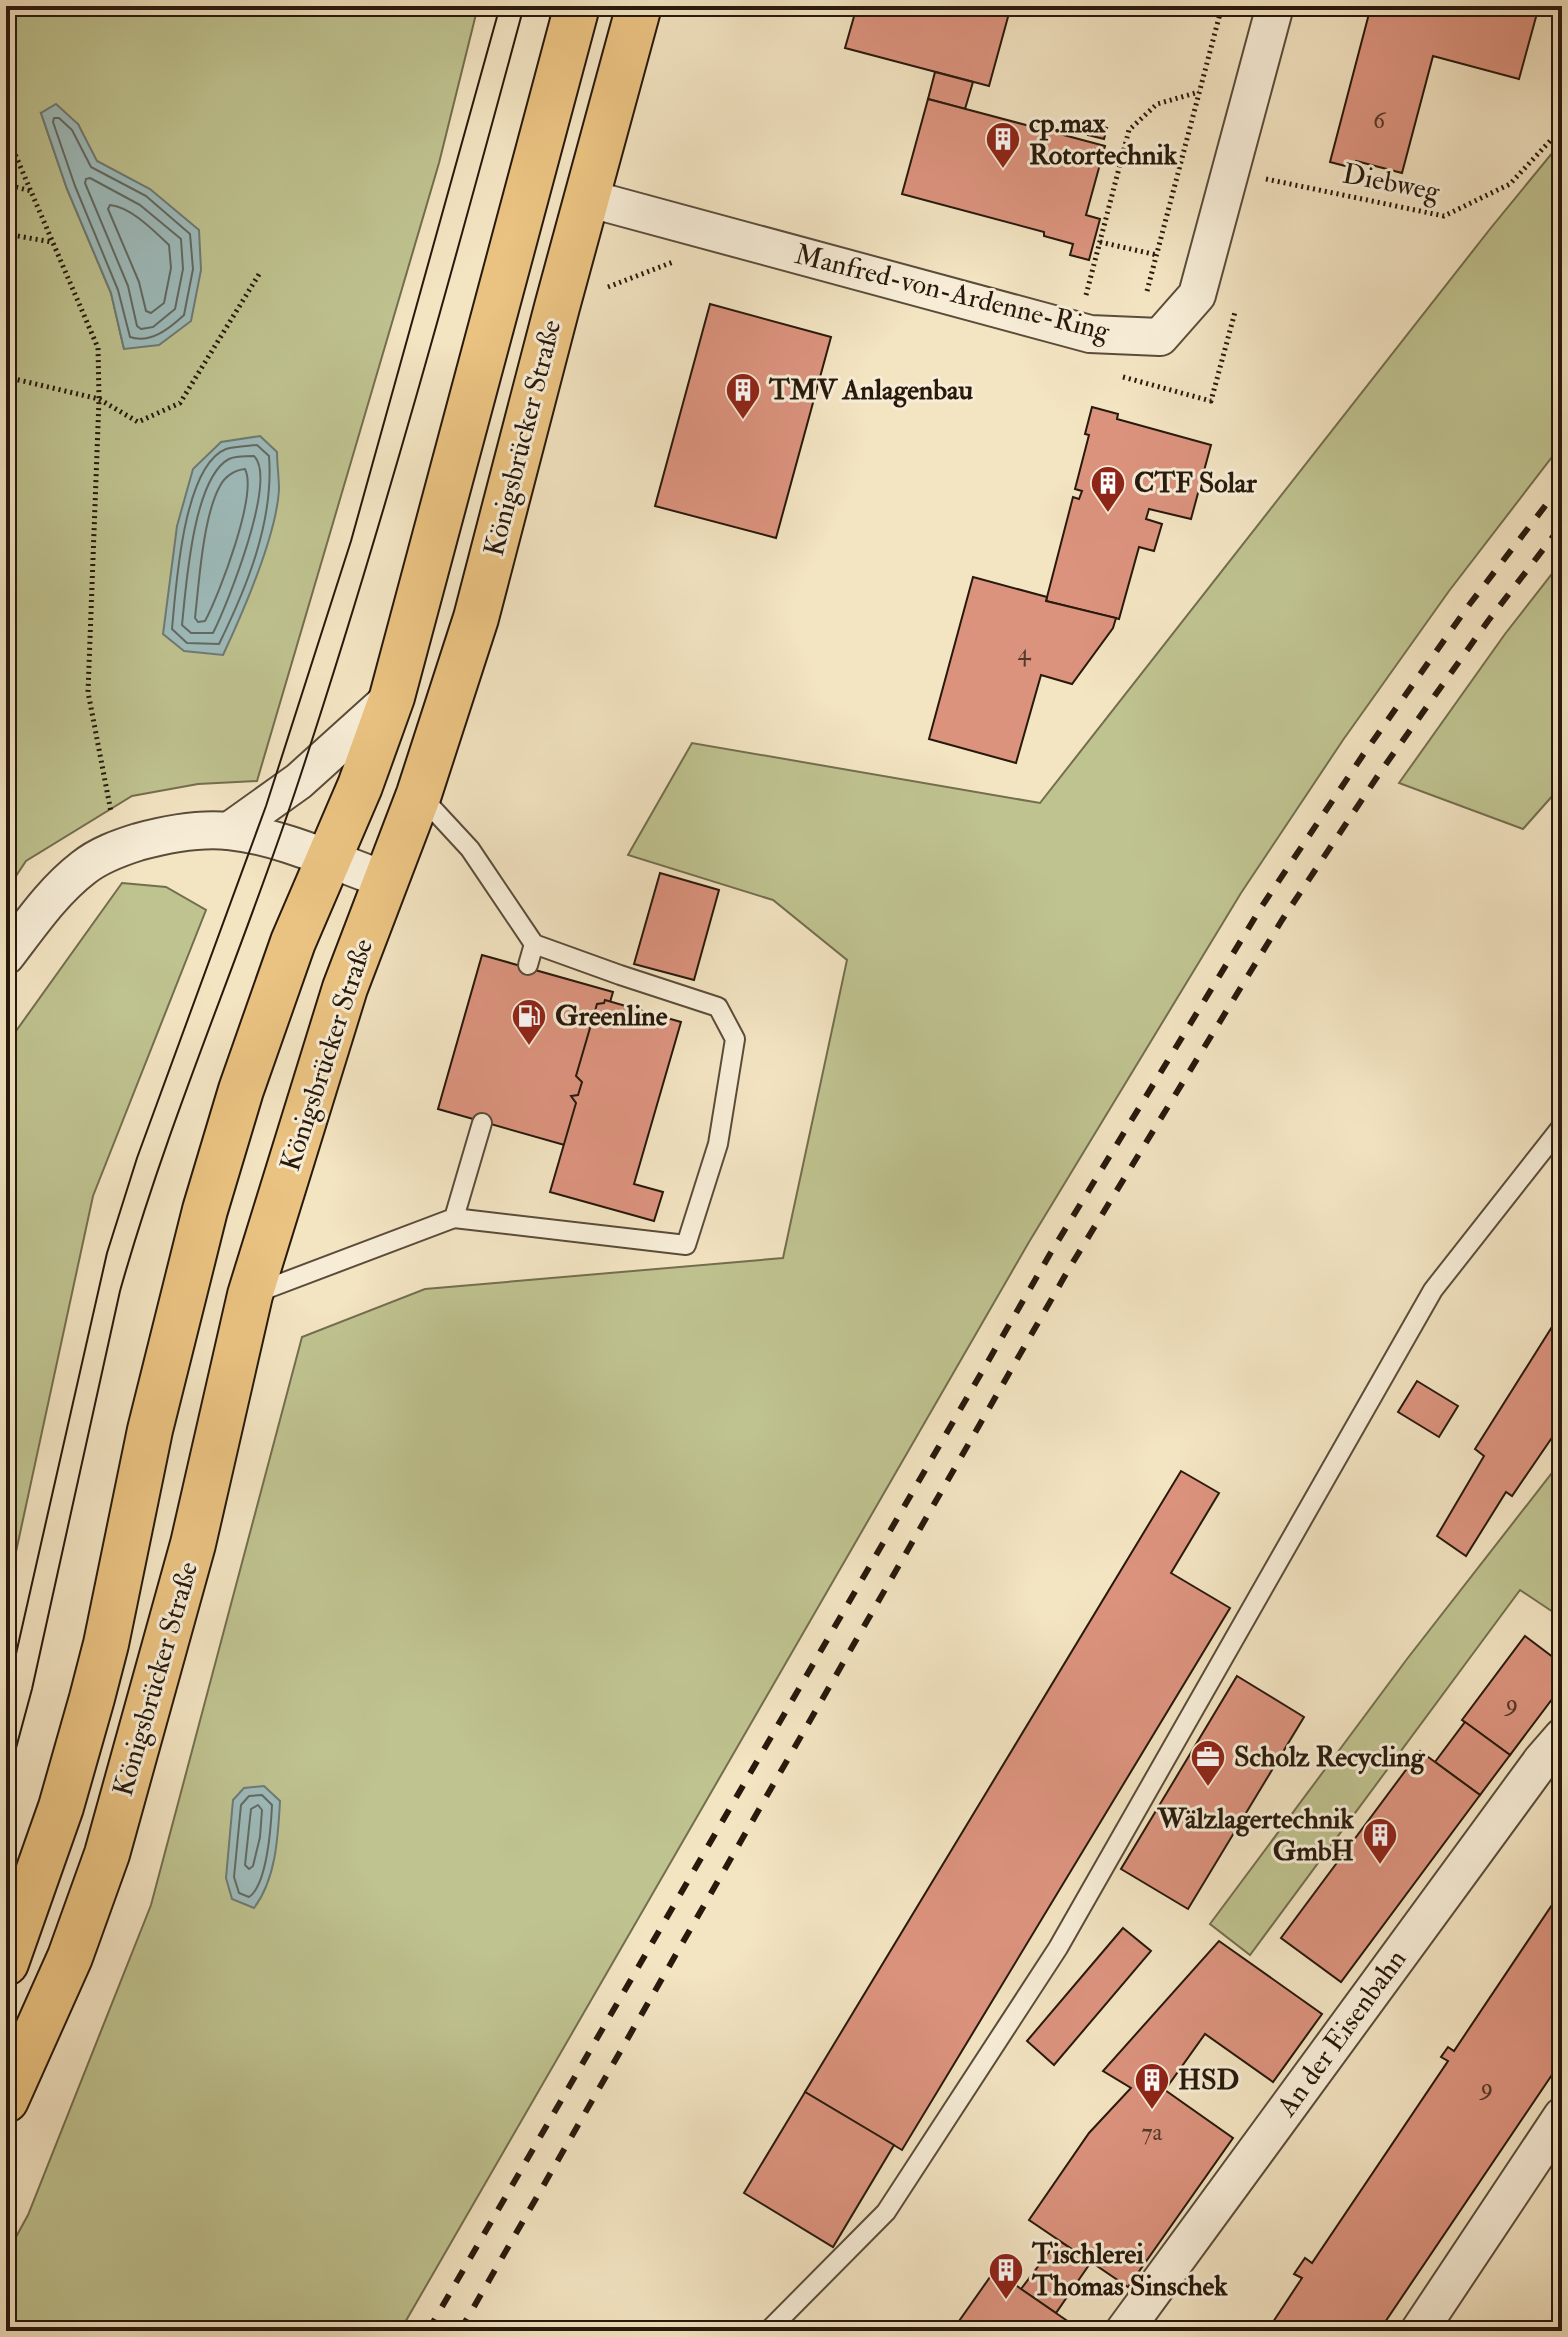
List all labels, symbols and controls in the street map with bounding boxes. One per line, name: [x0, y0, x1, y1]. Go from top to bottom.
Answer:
house number: 6: [1373, 105, 1387, 136]
place label: cp.max Rotortechnik: [1029, 106, 1178, 173]
building icon: cp.max Rotortechnik: [984, 120, 1022, 170]
street label: Diebweg: [1340, 156, 1444, 210]
street label: Manfred-von-Ardenne-Ring: [791, 237, 1114, 349]
street label: Königsbrücker Straße: [477, 316, 569, 560]
building icon: TMV Anlagenbau: [724, 371, 762, 421]
place label: TMV Anlagenbau: [768, 373, 973, 408]
building icon: CTF Solar: [1089, 464, 1127, 514]
place label: CTF Solar: [1134, 466, 1257, 501]
house number: 4: [1018, 637, 1032, 668]
street label: Königsbrücker Straße: [273, 934, 381, 1176]
fuel station icon: Greenline: [510, 997, 548, 1047]
place label: Greenline: [555, 999, 668, 1034]
street label: Königsbrücker Straße: [106, 1558, 206, 1800]
house number: 9: [1504, 1688, 1518, 1719]
office icon: Scholz Recycling: [1189, 1738, 1227, 1788]
place label: Scholz Recycling: [1234, 1740, 1426, 1775]
place label: Wälzlagertechnik GmbH: [1156, 1802, 1355, 1869]
building icon: Wälzlagertechnik GmbH: [1361, 1816, 1399, 1866]
street label: An der Eisenbahn: [1269, 1943, 1414, 2124]
building icon: HSD: [1133, 2061, 1171, 2111]
place label: HSD: [1178, 2063, 1239, 2098]
house number: 9: [1479, 2072, 1493, 2103]
house number: 7a: [1142, 2117, 1164, 2148]
place label: Tischlerei Thomas Sinschek: [1031, 2237, 1228, 2304]
building icon: Tischlerei Thomas Sinschek: [987, 2251, 1025, 2301]

